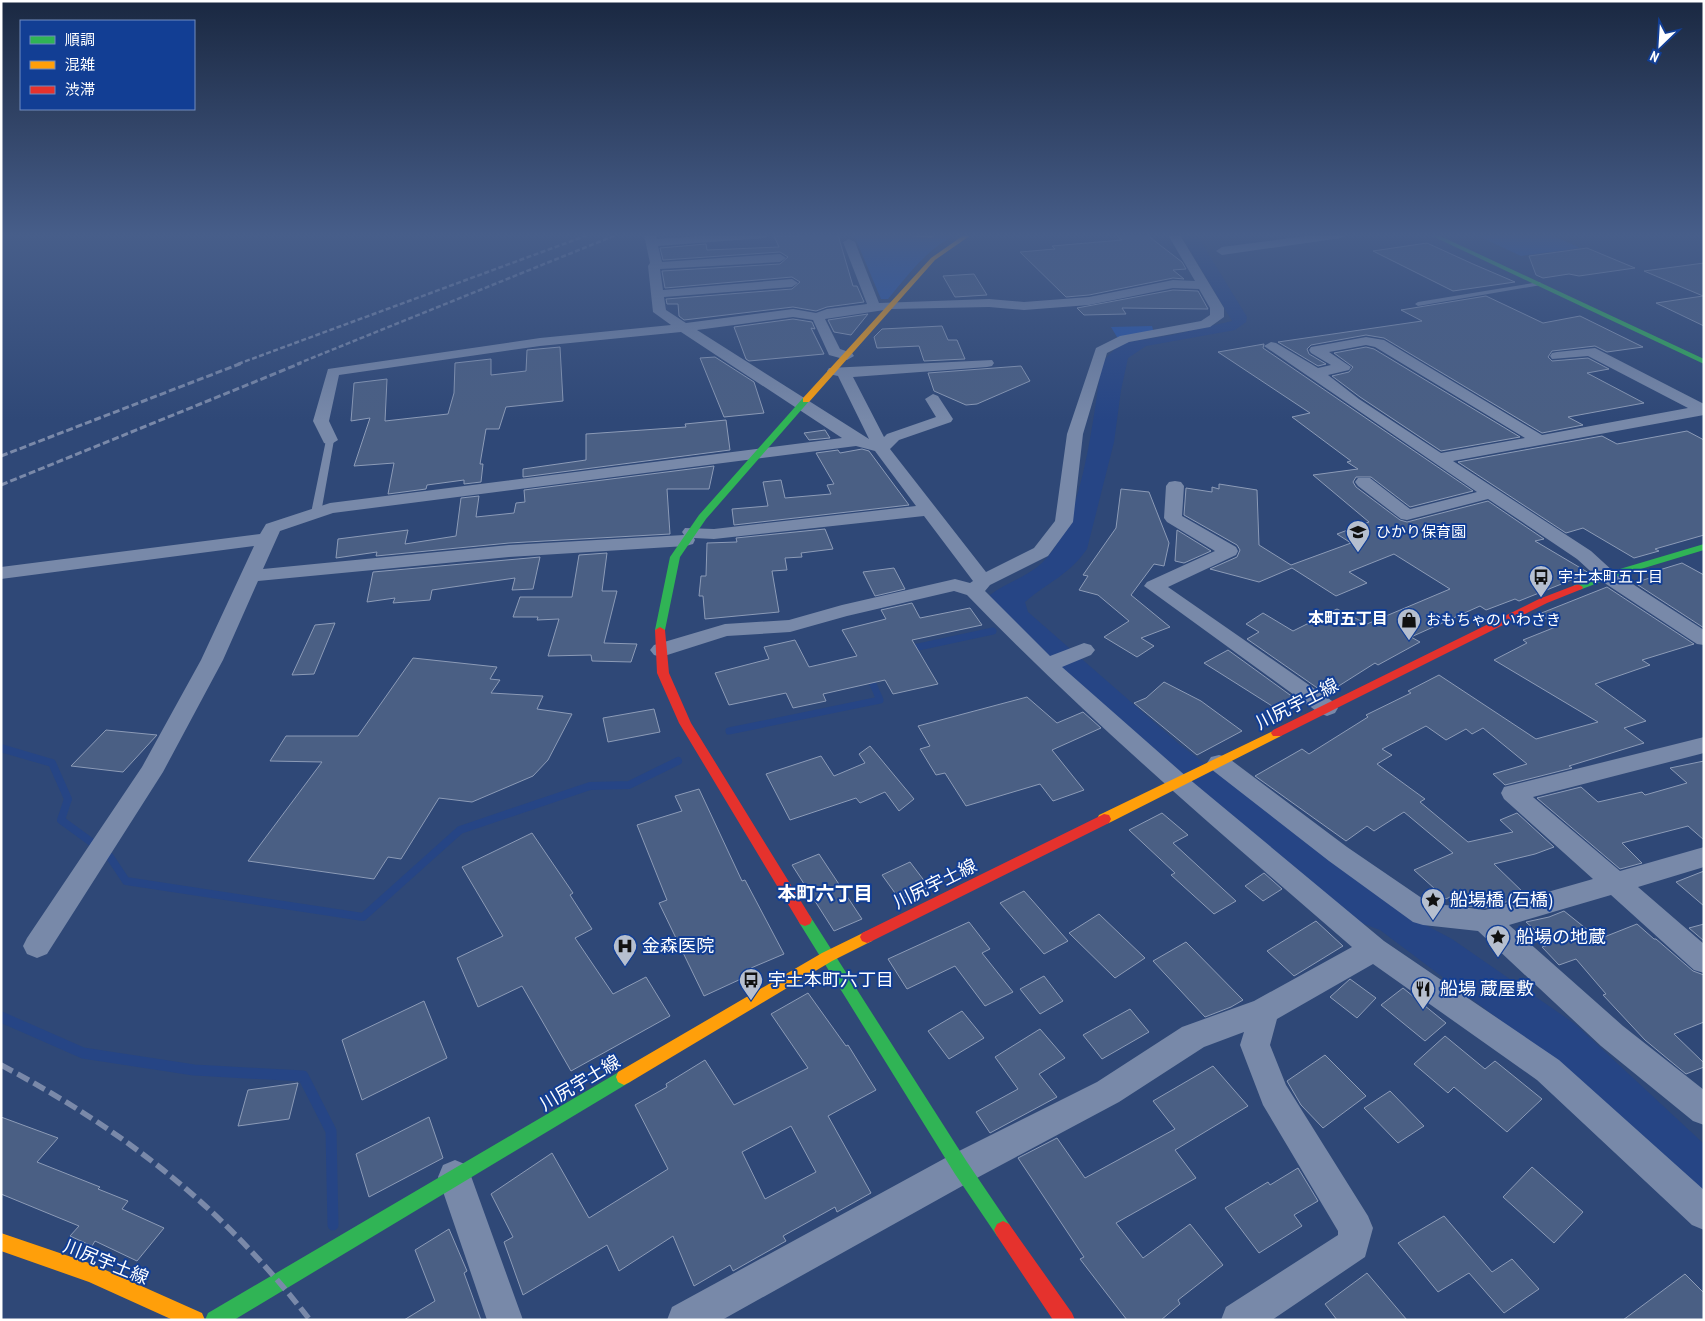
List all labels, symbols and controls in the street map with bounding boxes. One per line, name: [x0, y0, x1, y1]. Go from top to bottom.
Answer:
legend: [20, 20, 195, 110]
north arrow: [1635, 20, 1685, 70]
text: 順調: [65, 30, 95, 49]
text: N: [1647, 47, 1662, 67]
text: 混雑: [65, 55, 95, 74]
text: 渋滞: [65, 80, 95, 99]
school or university icon: ひかり保育園: [1345, 519, 1371, 553]
place label: ひかり保育園: [1376, 522, 1466, 541]
bus stop icon: 宇土本町五丁目: [1528, 564, 1554, 598]
place label: 宇土本町五丁目: [1558, 567, 1663, 586]
shop icon: おもちゃのいわさき: [1396, 607, 1422, 641]
district label: 本町五丁目: [1308, 608, 1388, 628]
place label: おもちゃのいわさき: [1426, 610, 1561, 629]
street label: 川尻宇土線: [1251, 673, 1342, 734]
street label: 川尻宇土線: [889, 853, 980, 914]
district label: 本町六丁目: [777, 881, 873, 905]
place icon: 船場橋 (石橋): [1420, 887, 1446, 921]
place label: 船場橋 (石橋): [1450, 888, 1553, 911]
place icon: 船場の地蔵: [1485, 924, 1511, 958]
place label: 船場の地蔵: [1516, 925, 1606, 948]
hospital icon: 金森医院: [612, 933, 638, 967]
place label: 金森医院: [642, 934, 714, 957]
bus stop icon: 宇土本町六丁目: [738, 967, 764, 1001]
place label: 宇土本町六丁目: [768, 968, 894, 991]
restaurant icon: 船場 蔵屋敷: [1410, 976, 1436, 1010]
place label: 船場 蔵屋敷: [1440, 977, 1534, 1000]
street label: 川尻宇土線: [535, 1050, 624, 1116]
street label: 川尻宇土線: [60, 1234, 152, 1289]

